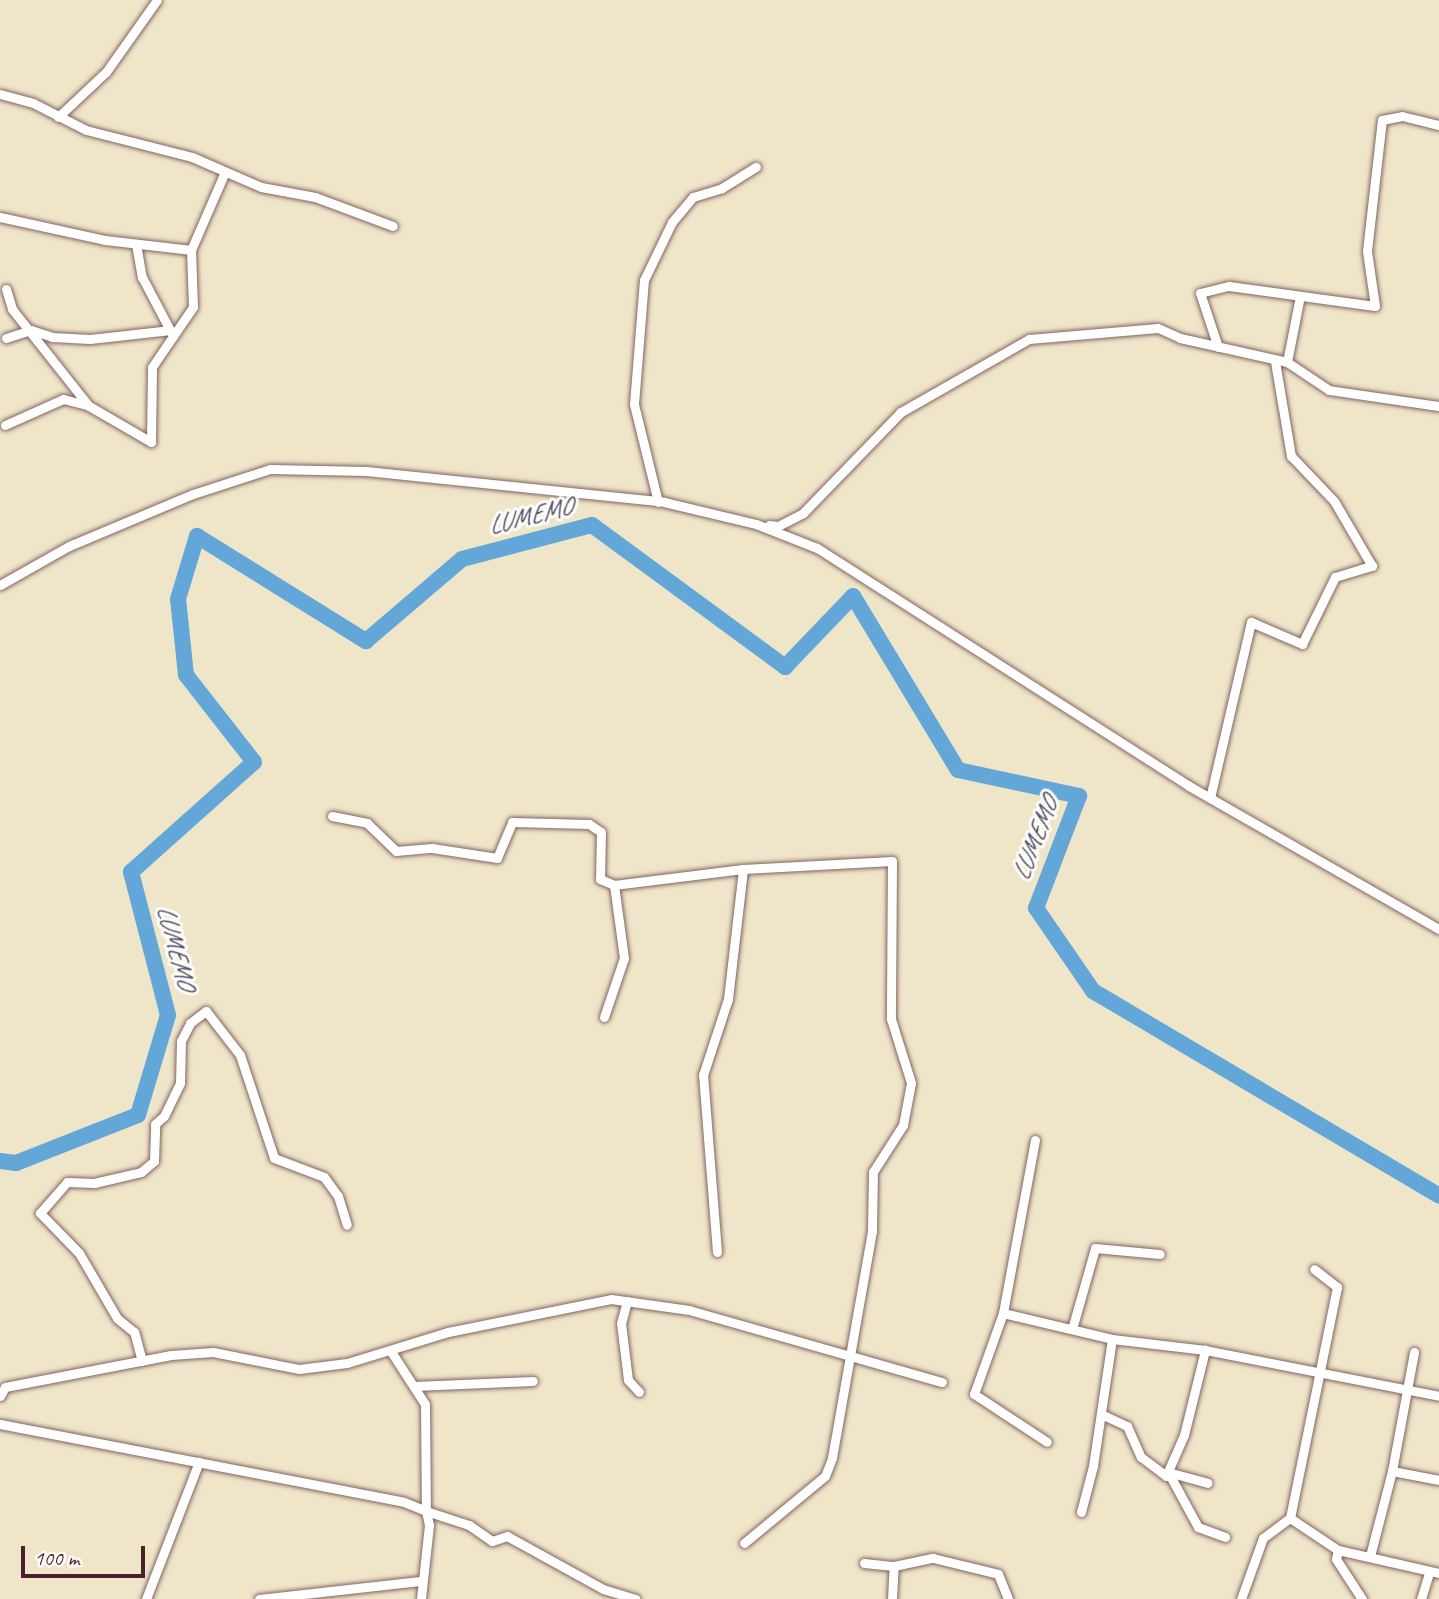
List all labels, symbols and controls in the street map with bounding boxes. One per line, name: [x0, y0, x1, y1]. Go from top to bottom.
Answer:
water label: LUMEMO: [485, 490, 575, 542]
water label: LUMEMO: [1005, 793, 1065, 885]
water label: LUMEMO: [150, 902, 202, 992]
scale bar: [24, 1532, 149, 1576]
text: 100 m: [34, 1545, 79, 1571]

